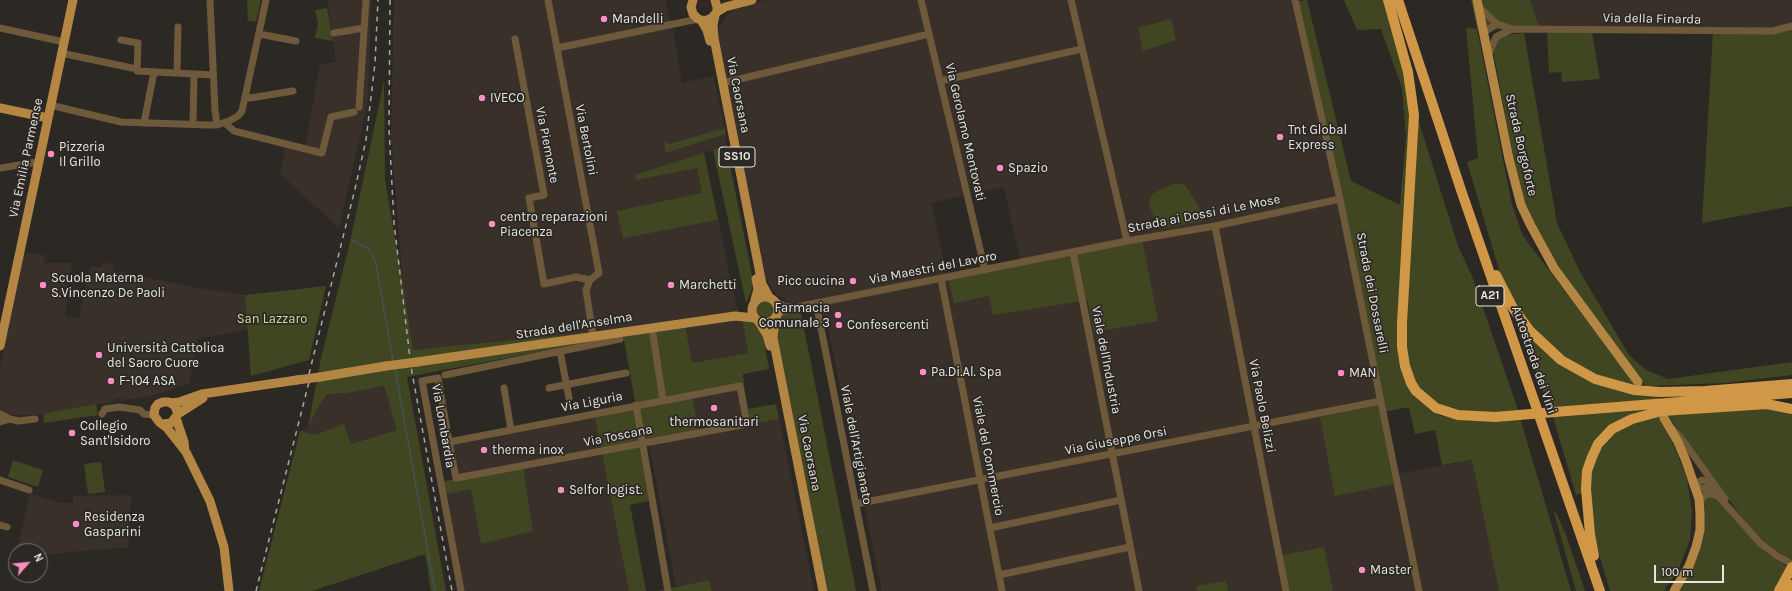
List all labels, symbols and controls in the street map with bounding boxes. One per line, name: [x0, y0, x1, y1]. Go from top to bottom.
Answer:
street label: Via della Finarda: [1603, 10, 1701, 28]
place label: Mandelli: [612, 11, 664, 27]
marker: Mandelli: [599, 14, 609, 24]
street label: Via Caorsana: [723, 56, 753, 134]
street label: Via Gerolamo Mentovati: [941, 61, 989, 203]
place label: IVECO: [490, 90, 525, 106]
street label: Strada Borgoforte: [1502, 92, 1540, 198]
marker: IVECO: [477, 93, 487, 103]
street label: Via Emilia Parmense: [6, 97, 46, 219]
street label: Via Bertolini: [571, 103, 601, 177]
street label: Via Piemonte: [532, 105, 562, 185]
place label: Tnt Global Express: [1288, 122, 1347, 153]
marker: Tnt Global Express: [1275, 132, 1285, 142]
place label: Pizzeria Il Grillo: [59, 139, 105, 170]
road number: SS10: [719, 147, 755, 167]
marker: Pizzeria Il Grillo: [46, 149, 56, 159]
place label: Spazio: [1008, 160, 1048, 176]
marker: Spazio: [995, 163, 1005, 173]
street label: Strada ai Dossi di Le Mose: [1126, 192, 1282, 236]
place label: centro reparazioni Piacenza: [500, 209, 608, 240]
marker: centro reparazioni Piacenza: [487, 219, 497, 229]
street label: Strada dei Dossarelli: [1353, 231, 1391, 355]
street label: Via Maestri del Lavoro: [868, 248, 998, 288]
place label: Scuola Materna S.Vincenzo De Paoli: [51, 270, 165, 301]
place label: Picc cucina: [777, 273, 845, 289]
marker: Picc cucina: [848, 276, 858, 286]
place label: Marchetti: [679, 277, 737, 293]
marker: Scuola Materna S.Vincenzo De Paoli: [38, 280, 48, 290]
marker: Marchetti: [666, 280, 676, 290]
road number: A21: [1476, 286, 1504, 306]
place label: Farmacia Comunale 3: [759, 300, 830, 331]
street label: Autostrada dei Vini: [1508, 304, 1560, 416]
street label: Viale dell'Industria: [1088, 305, 1124, 415]
street label: Strada dell'Anselma: [515, 309, 633, 343]
marker: Farmacia Comunale 3: [833, 310, 843, 320]
park label: San Lazzaro: [237, 311, 307, 327]
place label: Confesercenti: [847, 317, 929, 333]
marker: Confesercenti: [834, 320, 844, 330]
place label: Università Cattolica del Sacro Cuore: [107, 340, 224, 371]
marker: Università Cattolica del Sacro Cuore: [94, 350, 104, 360]
street label: Via Paolo Belizzi: [1245, 358, 1279, 454]
place label: Pa.Di.Al. Spa: [931, 364, 1002, 380]
place label: MAN: [1349, 365, 1376, 381]
marker: Pa.Di.Al. Spa: [918, 367, 928, 377]
marker: MAN: [1336, 368, 1346, 378]
place label: F-104 ASA: [119, 373, 175, 389]
marker: F-104 ASA: [106, 376, 116, 386]
street label: Via Lombardia: [428, 383, 458, 469]
street label: Viale dell'Artigianato: [837, 384, 875, 506]
street label: Via Liguria: [560, 388, 624, 416]
street label: Viale del Commercio: [969, 395, 1007, 517]
marker: thermosanitari: [709, 403, 719, 413]
place label: thermosanitari: [669, 414, 759, 430]
street label: Via Caorsana: [794, 414, 824, 492]
place label: Collegio Sant'Isidoro: [80, 418, 150, 449]
street label: Via Toscana: [582, 422, 654, 450]
street label: Via Giuseppe Orsi: [1064, 423, 1168, 459]
marker: Collegio Sant'Isidoro: [67, 428, 77, 438]
place label: therma inox: [492, 442, 564, 458]
marker: therma inox: [479, 445, 489, 455]
place label: Selfor logist.: [569, 482, 643, 498]
marker: Selfor logist.: [556, 485, 566, 495]
place label: Residenza Gasparini: [84, 509, 145, 540]
marker: Residenza Gasparini: [71, 519, 81, 529]
north arrow: [8, 543, 48, 583]
text: N: [31, 551, 46, 564]
scale bar: [1656, 557, 1726, 583]
place label: Master: [1370, 562, 1411, 578]
marker: Master: [1357, 565, 1367, 575]
text: 100 m: [1661, 565, 1693, 579]

